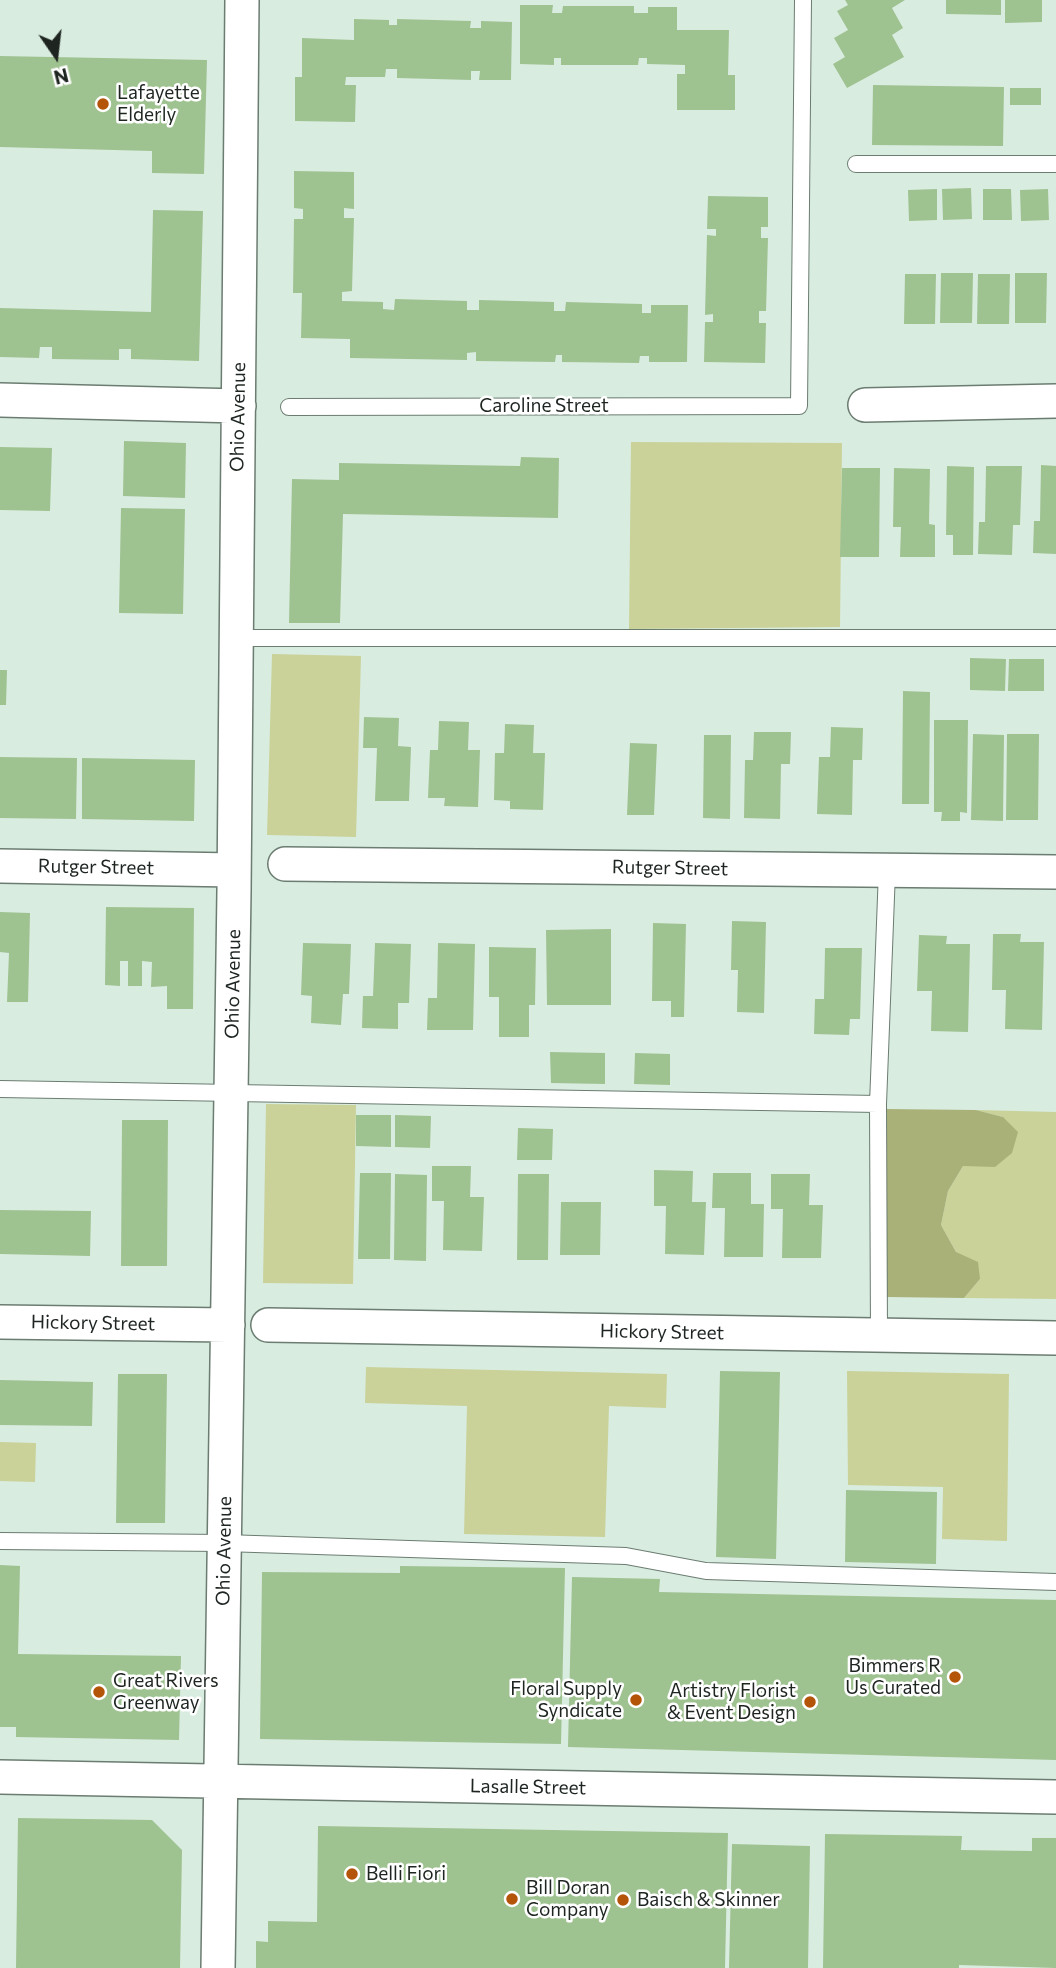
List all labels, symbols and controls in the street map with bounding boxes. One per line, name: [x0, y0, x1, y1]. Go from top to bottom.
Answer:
north arrow: [21, 21, 91, 91]
text: N: [52, 64, 71, 90]
place label: Lafayette Elderly: [117, 82, 200, 126]
marker: Lafayette Elderly: [95, 96, 111, 112]
street label: Ohio Avenue: [226, 362, 250, 472]
street label: Caroline Street: [479, 395, 609, 417]
street label: Rutger Street: [38, 855, 154, 879]
street label: Rutger Street: [612, 856, 728, 880]
street label: Ohio Avenue: [221, 929, 245, 1039]
street label: Hickory Street: [31, 1311, 155, 1335]
street label: Hickory Street: [600, 1320, 724, 1344]
street label: Ohio Avenue: [212, 1496, 236, 1606]
place label: Bimmers R Us Curated: [845, 1655, 941, 1699]
marker: Bimmers R Us Curated: [947, 1669, 963, 1685]
place label: Great Rivers Greenway: [113, 1670, 219, 1714]
place label: Floral Supply Syndicate: [510, 1678, 622, 1722]
place label: Artistry Florist & Event Design: [667, 1680, 796, 1724]
marker: Great Rivers Greenway: [91, 1684, 107, 1700]
marker: Floral Supply Syndicate: [628, 1692, 644, 1708]
marker: Artistry Florist & Event Design: [802, 1694, 818, 1710]
street label: Lasalle Street: [470, 1775, 586, 1799]
place label: Belli Fiori: [366, 1863, 446, 1885]
marker: Belli Fiori: [344, 1866, 360, 1882]
place label: Bill Doran Company: [526, 1877, 610, 1921]
place label: Baisch & Skinner: [637, 1889, 780, 1911]
marker: Bill Doran Company: [504, 1891, 520, 1907]
marker: Baisch & Skinner: [615, 1892, 631, 1908]

